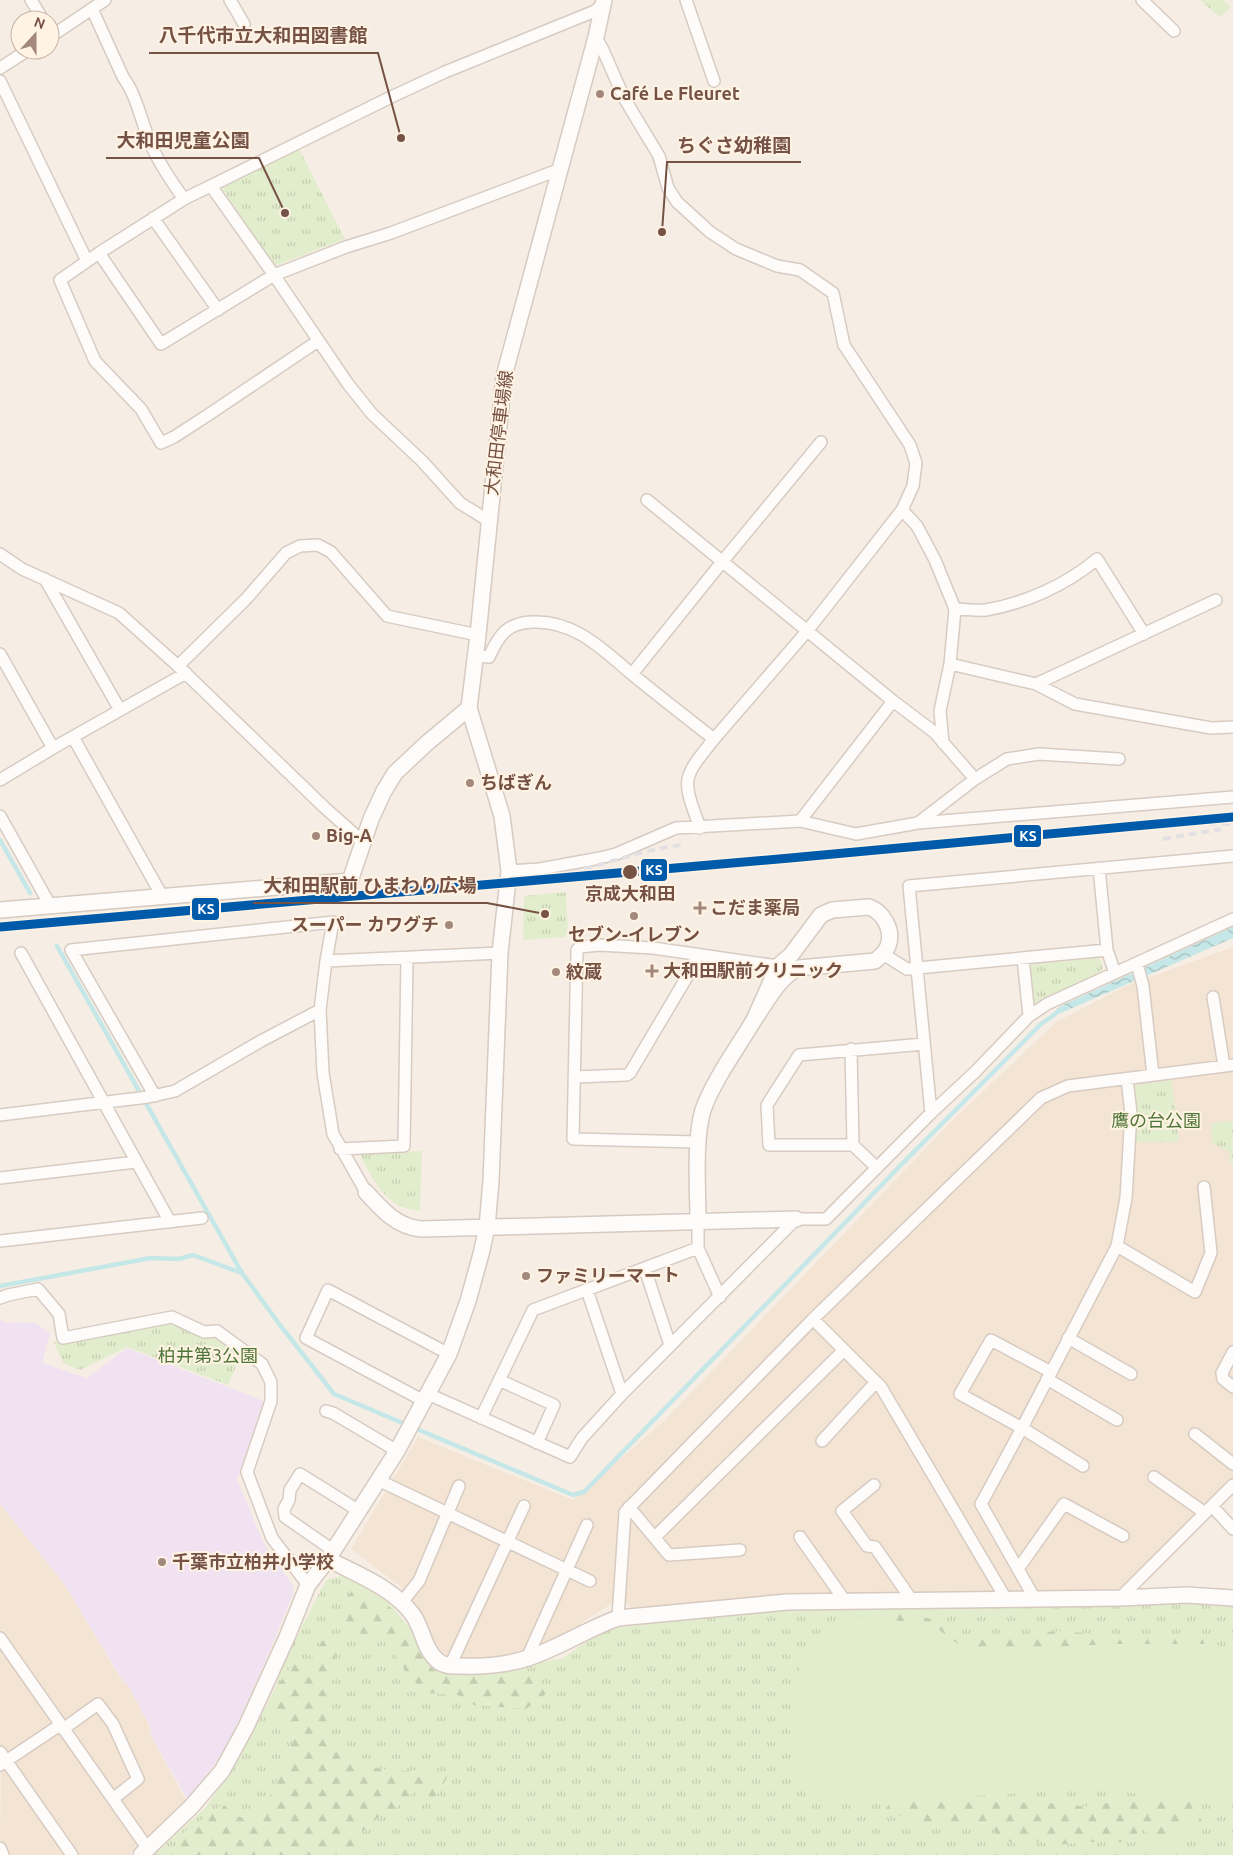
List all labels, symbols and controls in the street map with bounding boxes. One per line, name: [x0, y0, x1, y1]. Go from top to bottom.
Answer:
north arrow: [10, 10, 60, 60]
text: N: [32, 14, 47, 32]
callout: 八千代市立大和田図書館: [149, 19, 378, 53]
text: 八千代市立大和田図書館: [158, 24, 368, 46]
place label: Café Le Fleuret: [610, 83, 740, 103]
marker: Café Le Fleuret: [594, 88, 606, 100]
callout: 大和田児童公園: [106, 124, 259, 158]
callout: ちぐさ幼稚園: [667, 128, 801, 162]
text: 大和田児童公園: [116, 129, 250, 151]
text: ちぐさ幼稚園: [677, 134, 791, 156]
street label: 大和田停車場線: [480, 369, 516, 497]
place label: ちばぎん: [480, 772, 552, 792]
marker: ちばぎん: [464, 777, 476, 789]
line badge: KS: [1013, 824, 1042, 848]
place label: Big-A: [326, 825, 372, 845]
text: KS: [1019, 828, 1037, 844]
marker: Big-A: [310, 830, 322, 842]
line badge: KS: [640, 858, 668, 882]
text: KS: [645, 862, 663, 878]
marker: 京成大和田: [621, 863, 639, 881]
callout: 大和田駅前 ひまわり広場: [253, 869, 487, 903]
text: 大和田駅前 ひまわり広場: [263, 874, 477, 896]
place label: 京成大和田: [585, 883, 675, 903]
line badge: KS: [191, 897, 220, 921]
place label: こだま薬局: [710, 897, 800, 917]
text: KS: [197, 901, 215, 917]
marker: こだま薬局: [694, 902, 706, 914]
marker: セブン-イレブン: [628, 910, 640, 922]
place label: スーパー カワグチ: [291, 914, 439, 934]
marker: スーパー カワグチ: [443, 919, 455, 931]
place label: セブン-イレブン: [568, 924, 700, 944]
place label: 大和田駅前クリニック: [663, 960, 843, 980]
place label: 紋蔵: [566, 961, 602, 981]
marker: 大和田駅前クリニック: [645, 964, 659, 978]
marker: 紋蔵: [550, 966, 562, 978]
park label: 鷹の台公園: [1111, 1110, 1201, 1130]
place label: ファミリーマート: [536, 1265, 680, 1285]
marker: ファミリーマート: [520, 1270, 532, 1282]
park label: 柏井第3公園: [158, 1345, 258, 1365]
place label: 千葉市立柏井小学校: [172, 1551, 334, 1571]
marker: 千葉市立柏井小学校: [156, 1556, 168, 1568]

